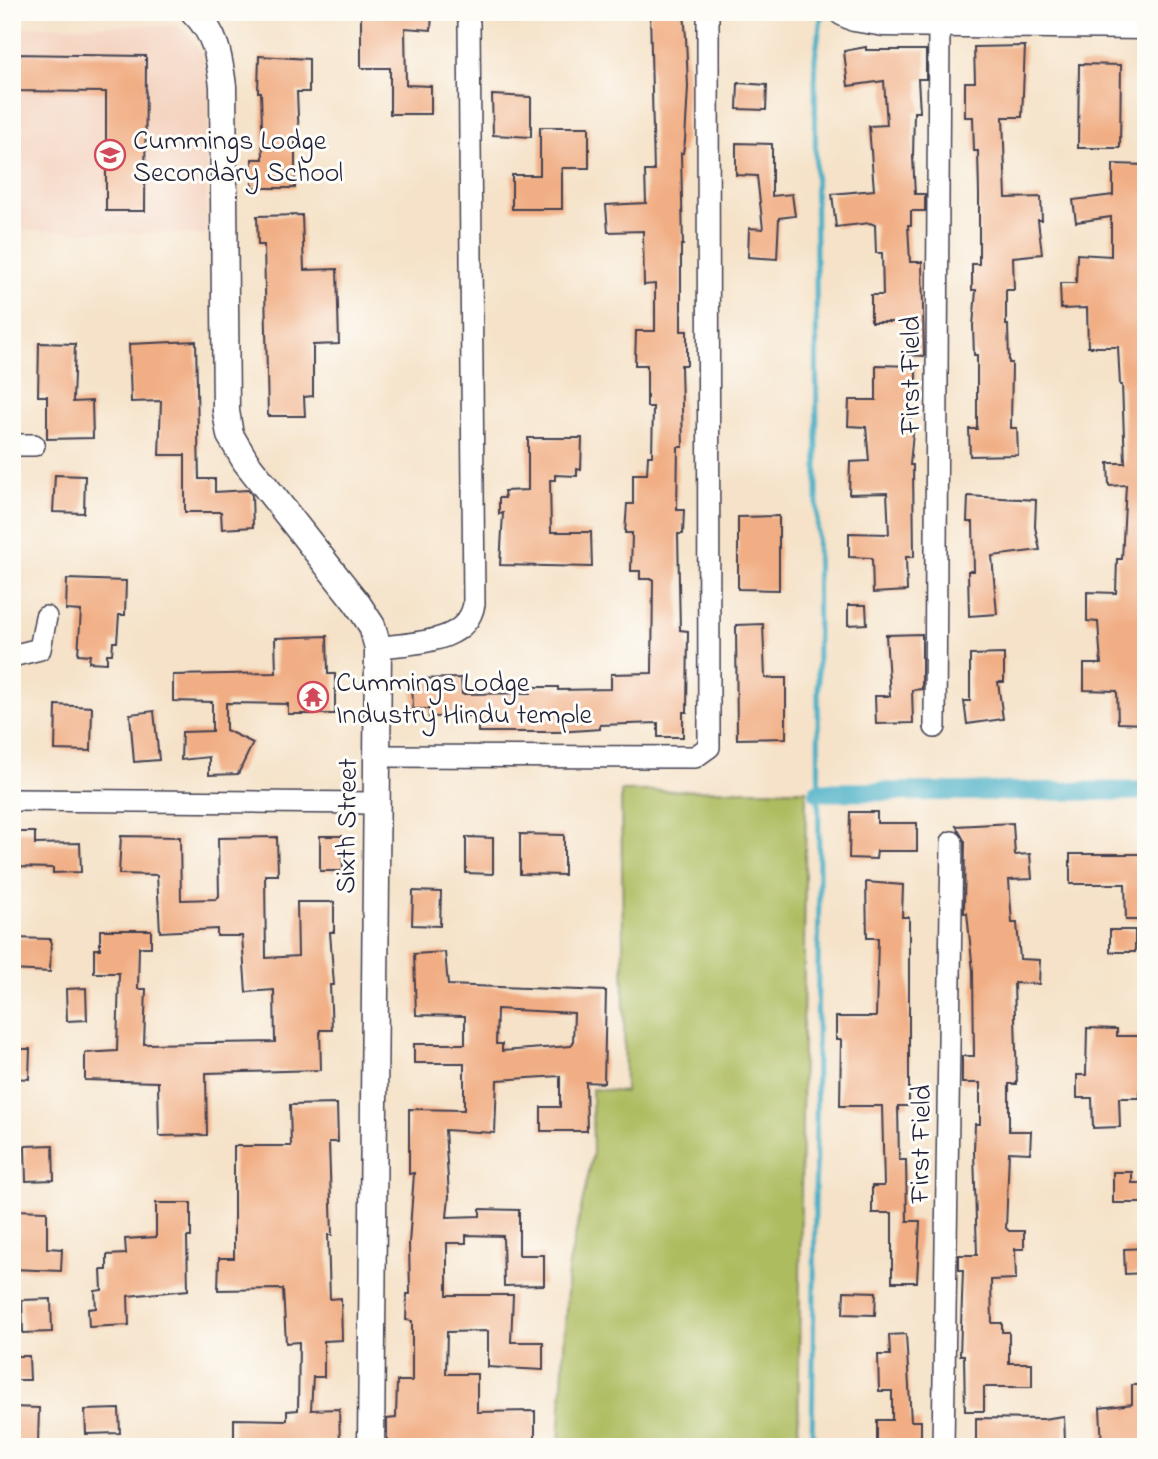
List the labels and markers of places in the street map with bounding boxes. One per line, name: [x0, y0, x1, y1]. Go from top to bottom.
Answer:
place label: Cummings Lodge Secondary School: [133, 122, 343, 195]
school or university icon: Cummings Lodge Secondary School: [93, 138, 127, 172]
place label: Cummings Lodge Industry Hindu temple: [336, 664, 593, 737]
temple icon: Cummings Lodge Industry Hindu temple: [296, 680, 330, 714]

